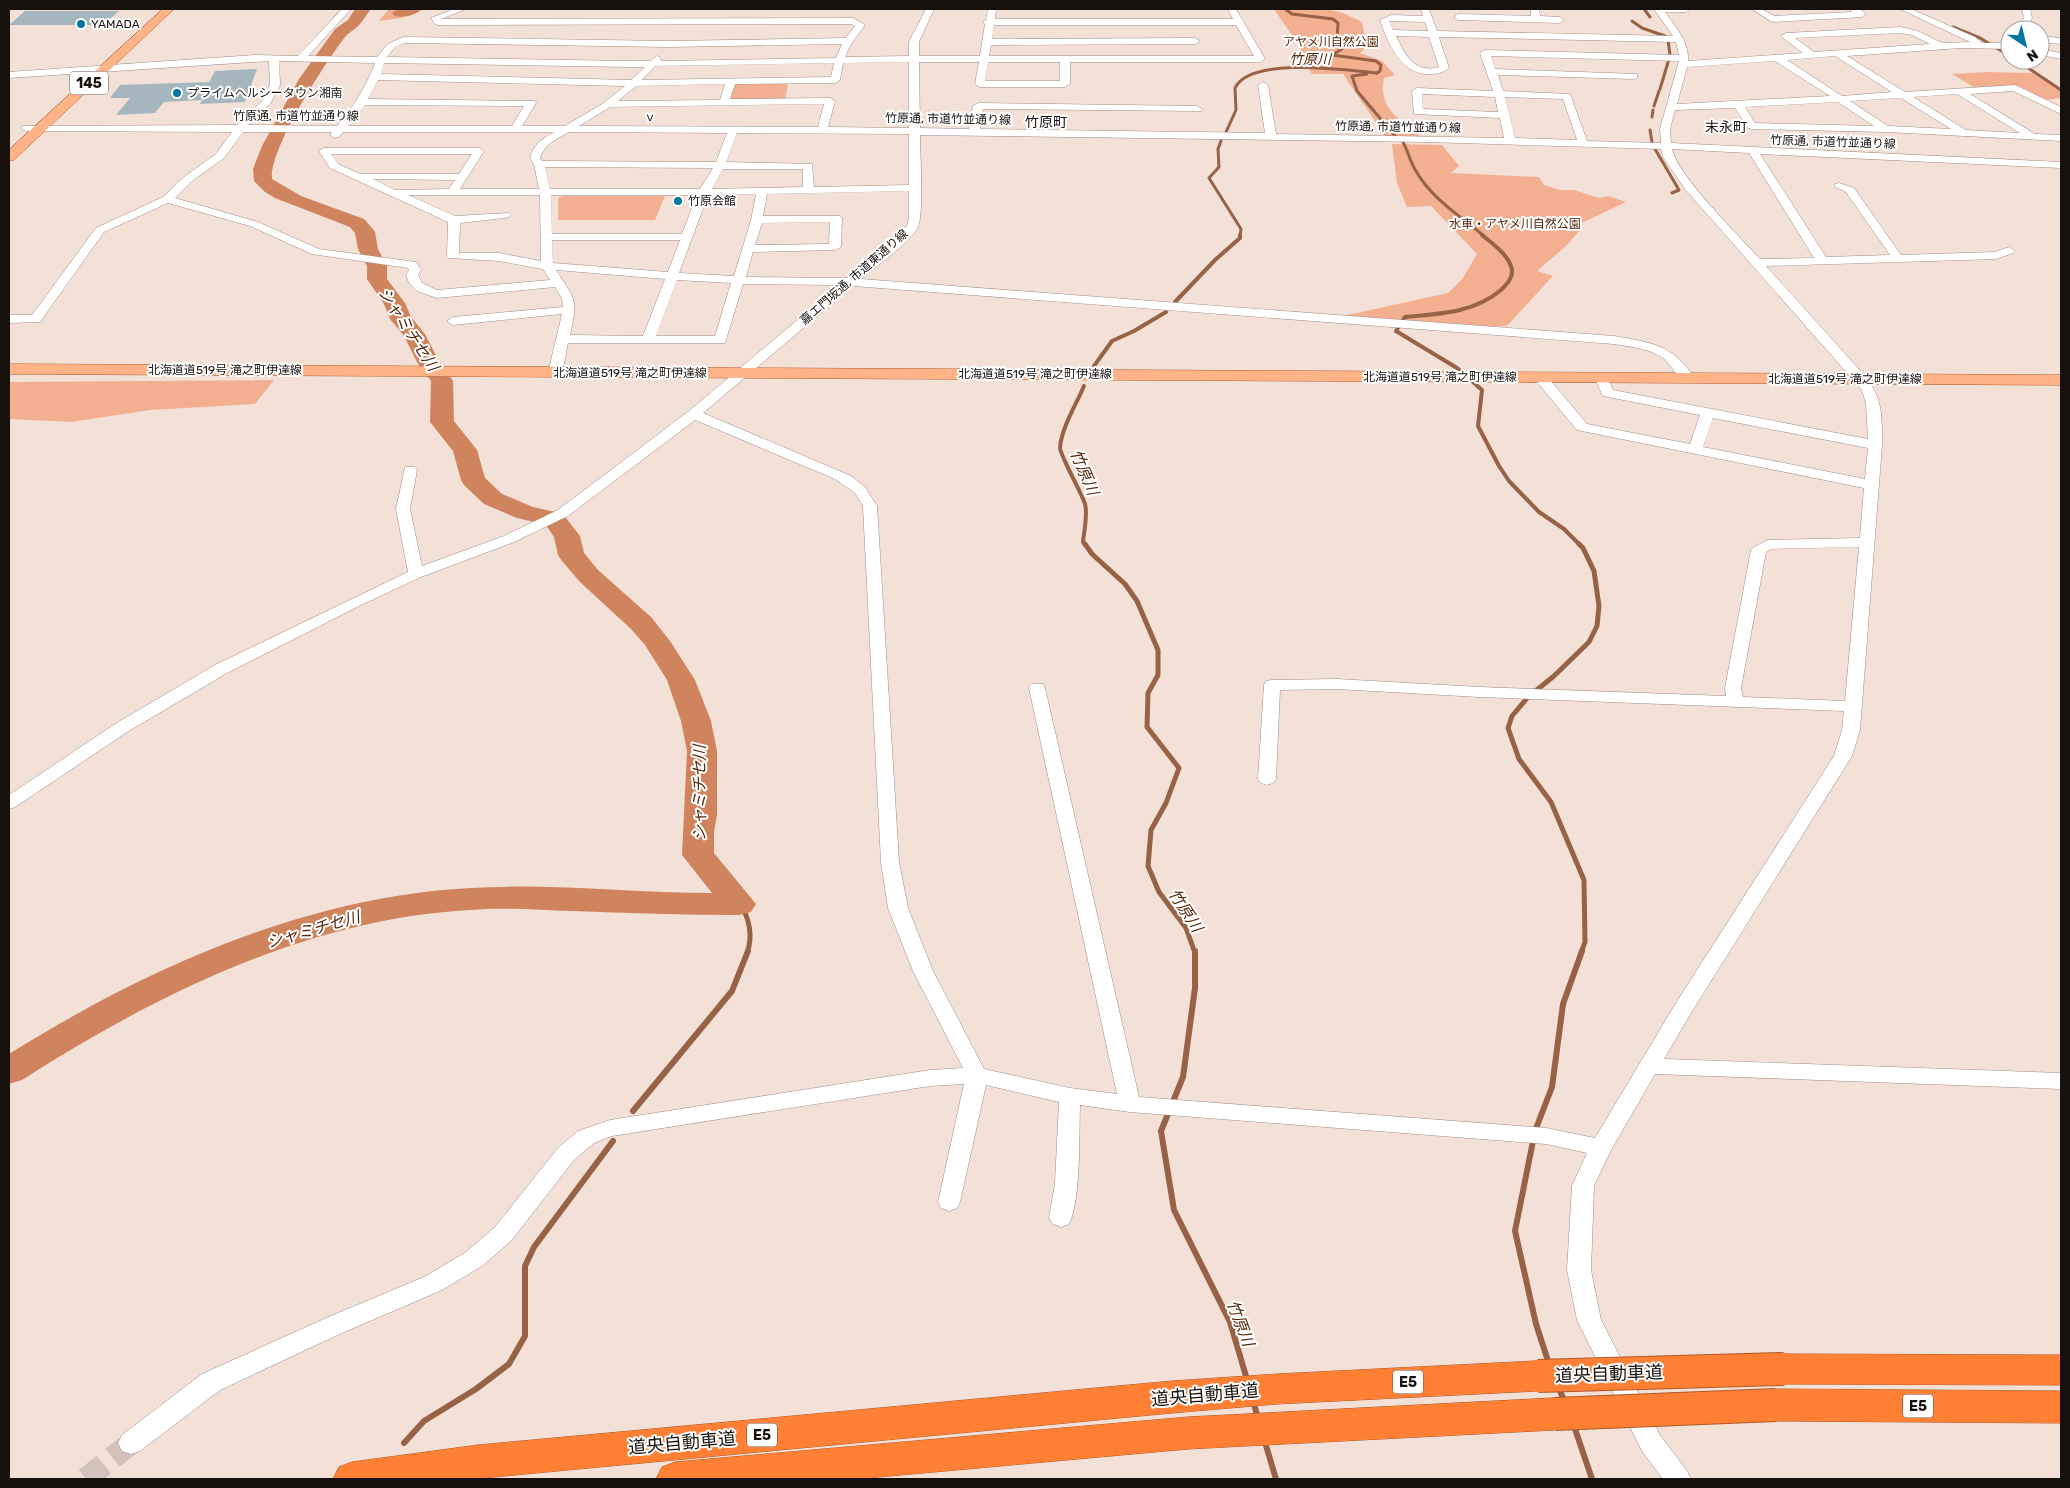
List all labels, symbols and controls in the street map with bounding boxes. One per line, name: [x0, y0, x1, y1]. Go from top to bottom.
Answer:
place label: YAMADA: [91, 17, 140, 31]
marker: YAMADA: [75, 18, 87, 30]
north arrow: [2000, 20, 2050, 70]
park label: アヤメ川自然公園: [1283, 35, 1379, 49]
text: N: [2023, 45, 2041, 65]
water label: 竹原川: [1289, 51, 1333, 68]
road number: 145: [70, 72, 108, 95]
place label: プライムヘルシータウン湘南: [187, 86, 343, 100]
marker: プライムヘルシータウン湘南: [171, 87, 183, 99]
street label: 竹原通, 市道竹並通り線: [233, 109, 359, 123]
street label: ｖ: [644, 110, 656, 124]
street label: 竹原通, 市道竹並通り線: [885, 111, 1011, 127]
district label: 竹原町: [1025, 114, 1067, 131]
street label: 竹原通, 市道竹並通り線: [1335, 119, 1461, 135]
district label: 末永町: [1705, 119, 1747, 136]
street label: 竹原通, 市道竹並通り線: [1770, 133, 1896, 151]
place label: 竹原会館: [688, 194, 736, 208]
marker: 竹原会館: [672, 195, 684, 207]
park label: 水車・アヤメ川自然公園: [1449, 217, 1581, 231]
street label: 嘉エ門坂通, 市道東通り線: [797, 226, 911, 328]
water label: シャミチセ川: [374, 284, 444, 376]
street label: 北海道道519号 滝之町伊達線: [148, 363, 302, 377]
street label: 北海道道519号 滝之町伊達線: [553, 366, 707, 380]
street label: 北海道道519号 滝之町伊達線: [958, 367, 1112, 381]
street label: 北海道道519号 滝之町伊達線: [1363, 370, 1517, 384]
street label: 北海道道519号 滝之町伊達線: [1768, 372, 1922, 386]
water label: 竹原川: [1066, 446, 1103, 500]
water label: シャミチセ川: [690, 743, 709, 841]
water label: 竹原川: [1165, 885, 1208, 937]
water label: シャミチセ川: [264, 907, 364, 952]
water label: 竹原川: [1223, 1297, 1259, 1351]
street label: 道央自動車道: [1555, 1361, 1663, 1387]
road number: E5: [1393, 1370, 1423, 1394]
street label: 道央自動車道: [1150, 1379, 1260, 1411]
road number: E5: [1903, 1394, 1933, 1418]
road number: E5: [747, 1424, 777, 1446]
street label: 道央自動車道: [627, 1427, 737, 1459]

